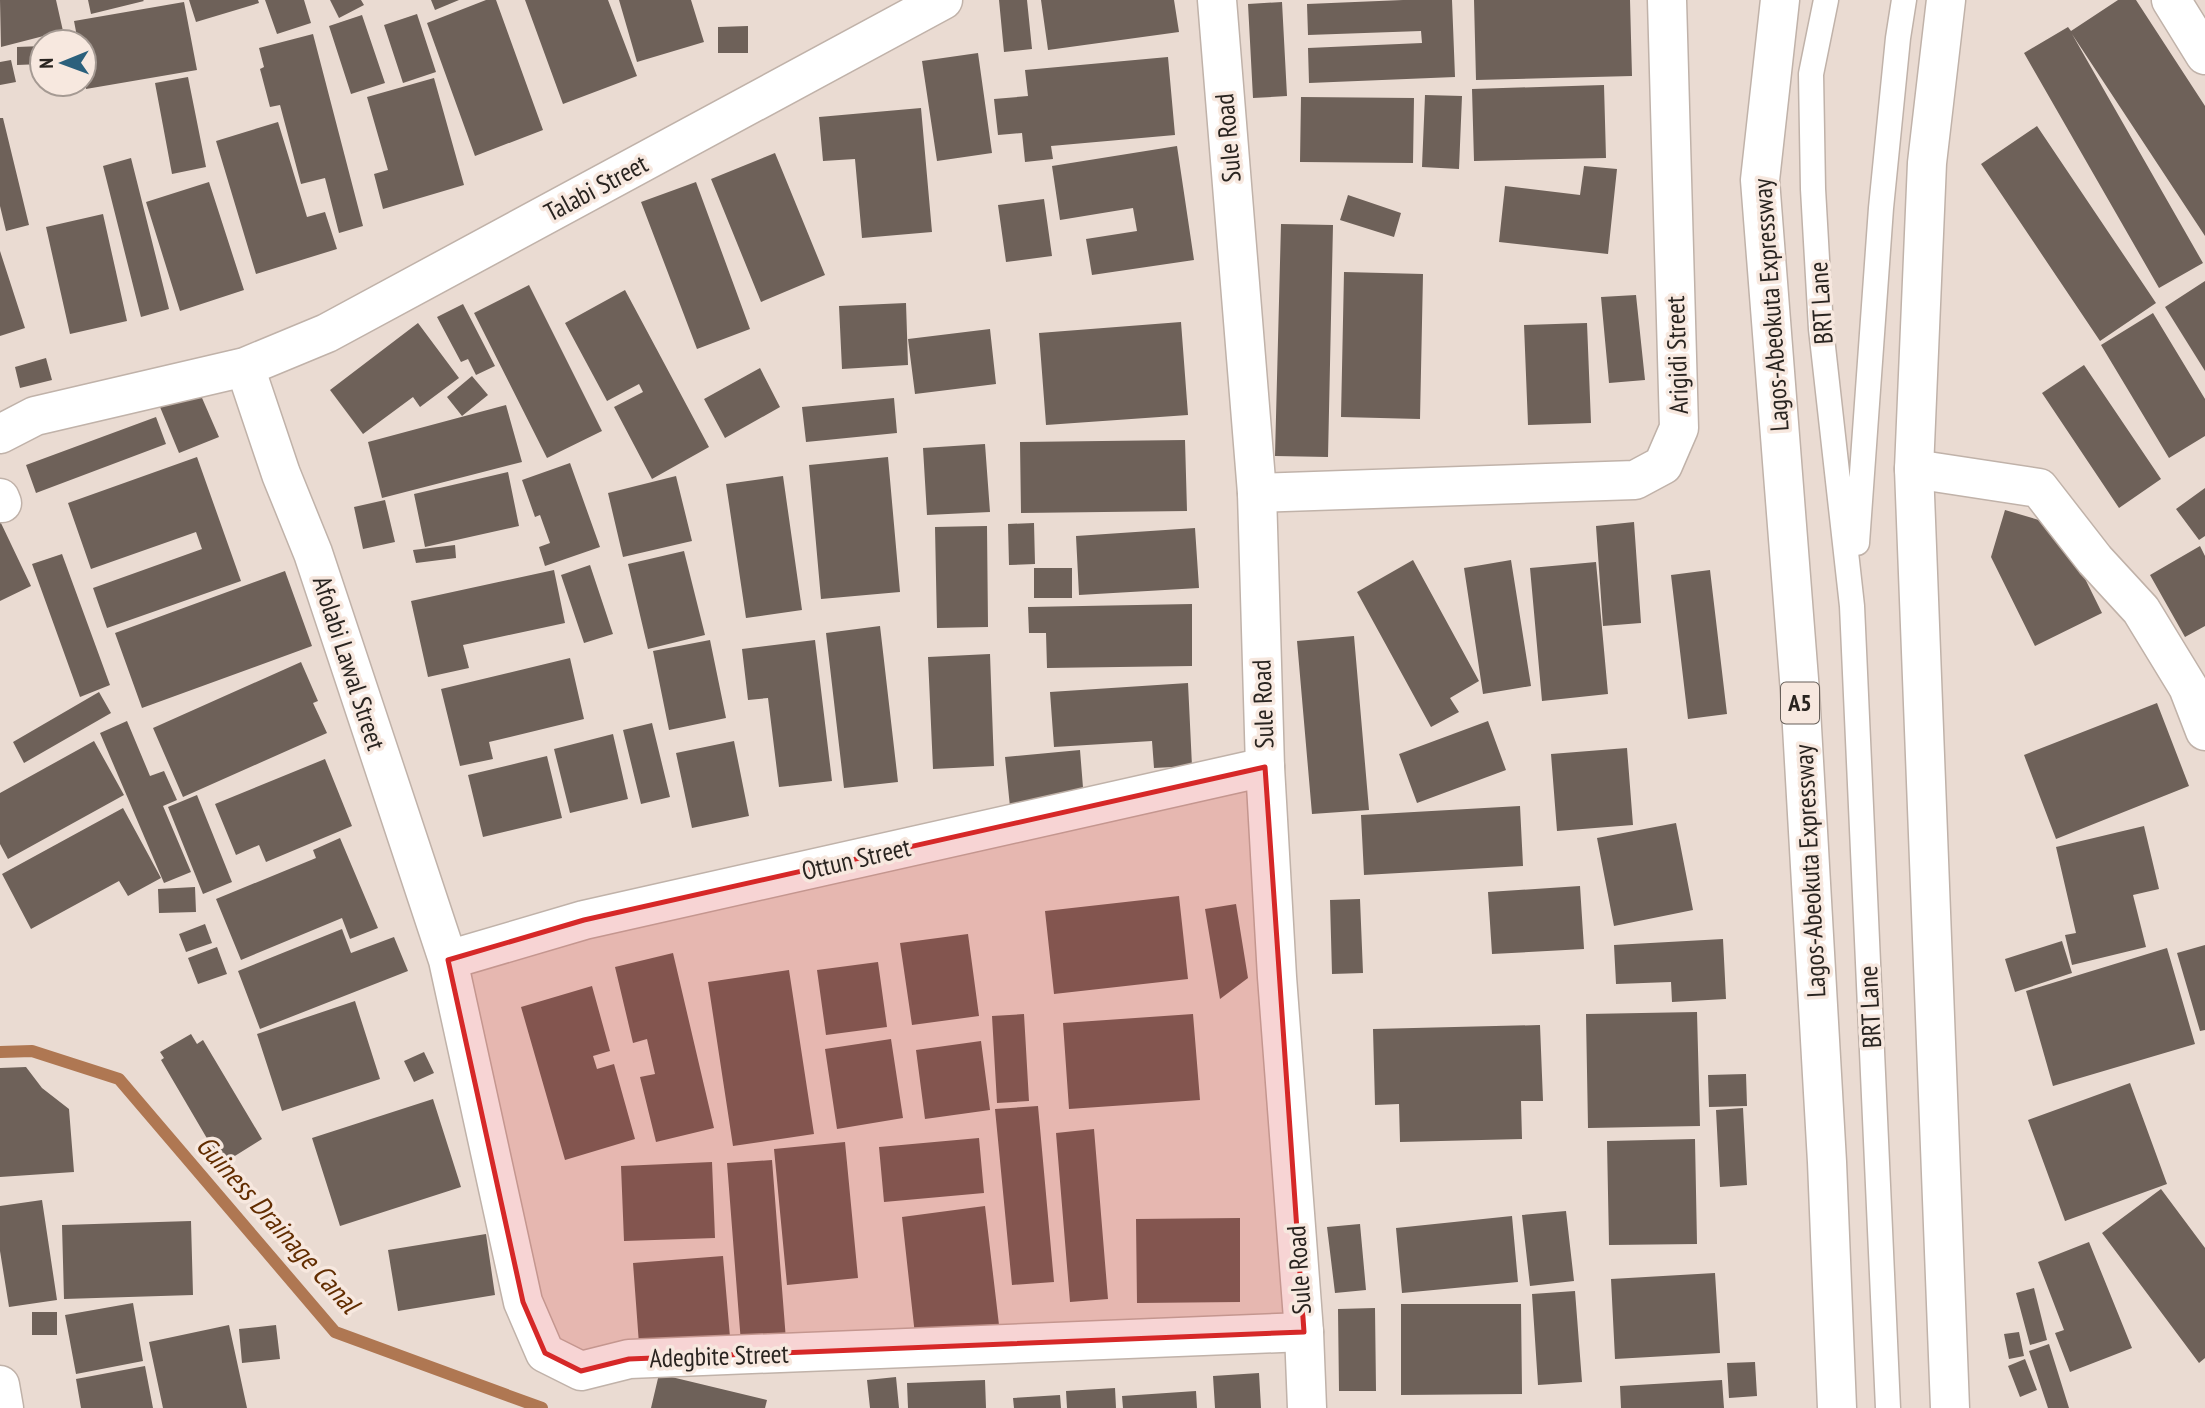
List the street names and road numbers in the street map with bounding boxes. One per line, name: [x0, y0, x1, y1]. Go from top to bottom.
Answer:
street label: Sule Road: [1207, 92, 1248, 184]
street label: Talabi Street: [538, 147, 653, 229]
street label: Lagos-Abeokuta Expressway: [1745, 177, 1796, 433]
street label: BRT Lane: [1801, 261, 1840, 345]
street label: Arigidi Street: [1658, 295, 1695, 415]
street label: Afolabi Lawal Street: [306, 572, 393, 754]
street label: Sule Road: [1244, 659, 1281, 749]
road number: A5: [1781, 682, 1819, 724]
street label: Lagos-Abeokuta Expressway: [1786, 743, 1833, 998]
street label: Ottun Street: [798, 830, 913, 887]
street label: BRT Lane: [1851, 965, 1888, 1049]
street label: Sule Road: [1279, 1224, 1318, 1316]
street label: Adegbite Street: [649, 1337, 789, 1374]

